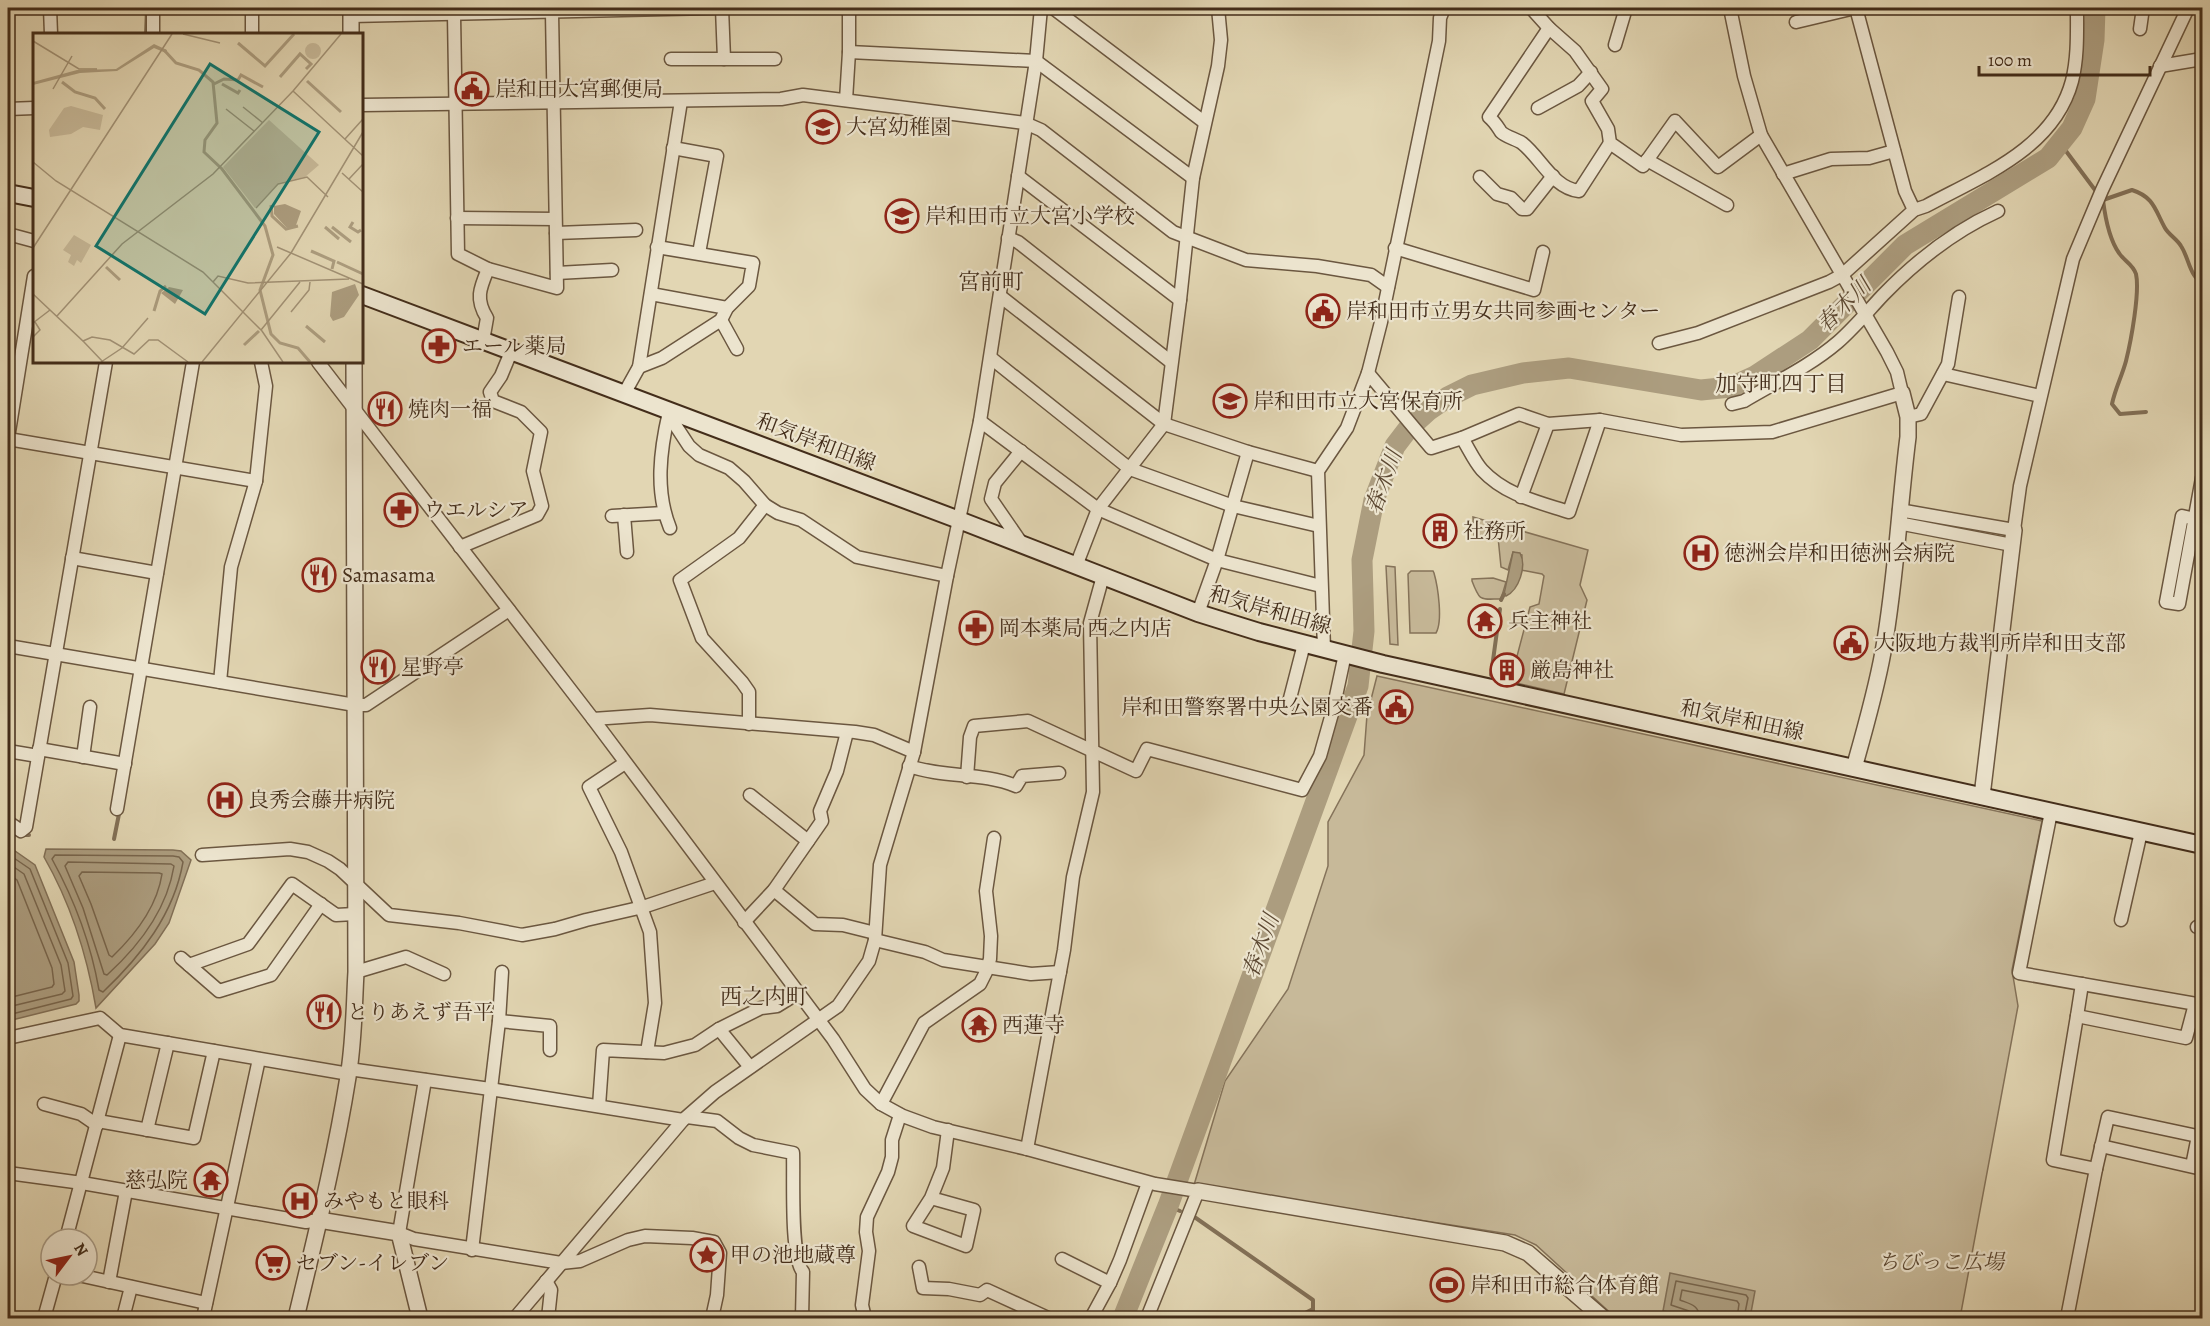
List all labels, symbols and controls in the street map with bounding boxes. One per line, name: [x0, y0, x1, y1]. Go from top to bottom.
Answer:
inset map: [33, 33, 363, 363]
scale bar: [1979, 39, 2150, 77]
text: 100 m: [1988, 48, 2032, 72]
public building icon: 岸和田大宮郵便局: [454, 71, 490, 107]
place label: 岸和田大宮郵便局: [495, 75, 663, 103]
school or university icon: 大宮幼稚園: [805, 109, 841, 145]
place label: 大宮幼稚園: [846, 113, 951, 141]
school or university icon: 岸和田市立大宮小学校: [884, 198, 920, 234]
place label: 岸和田市立大宮小学校: [925, 202, 1135, 230]
district label: 宮前町: [958, 267, 1024, 297]
water label: 春木川: [1810, 270, 1879, 339]
public building icon: 岸和田市立男女共同参画センター: [1305, 293, 1341, 329]
place label: 岸和田市立男女共同参画センター: [1346, 297, 1660, 325]
pharmacy icon: エール薬局: [421, 328, 457, 364]
place label: エール薬局: [462, 332, 567, 360]
district label: 加守町四丁目: [1715, 369, 1847, 399]
school or university icon: 岸和田市立大宮保育所: [1212, 383, 1248, 419]
place label: 岸和田市立大宮保育所: [1253, 387, 1463, 415]
restaurant icon: 焼肉一福: [367, 391, 403, 427]
place label: 焼肉一福: [408, 395, 492, 423]
street label: 和気岸和田線: [752, 406, 880, 478]
water label: 春木川: [1359, 444, 1410, 518]
pharmacy icon: ウエルシア: [383, 492, 419, 528]
place label: ウエルシア: [424, 496, 528, 524]
building icon: 社務所: [1422, 513, 1458, 549]
place label: 社務所: [1463, 517, 1526, 545]
hospital icon: 徳洲会岸和田徳洲会病院: [1683, 535, 1719, 571]
place label: 徳洲会岸和田徳洲会病院: [1724, 539, 1955, 567]
restaurant icon: Samasama: [301, 557, 337, 593]
place label: Samasama: [342, 561, 435, 589]
street label: 和気岸和田線: [1206, 579, 1334, 641]
temple icon: 兵主神社: [1467, 603, 1503, 639]
place label: 兵主神社: [1508, 607, 1592, 635]
pharmacy icon: 岡本薬局 西之内店: [958, 610, 994, 646]
place label: 岡本薬局 西之内店: [999, 614, 1171, 642]
public building icon: 大阪地方裁判所岸和田支部: [1833, 625, 1869, 661]
place label: 大阪地方裁判所岸和田支部: [1874, 629, 2126, 657]
restaurant icon: 星野亭: [360, 649, 396, 685]
building icon: 厳島神社: [1489, 652, 1525, 688]
place label: 星野亭: [401, 653, 464, 681]
place label: 厳島神社: [1530, 656, 1614, 684]
public building icon: 岸和田警察署中央公園交番: [1378, 689, 1414, 725]
place label: 岸和田警察署中央公園交番: [1121, 693, 1373, 721]
street label: 和気岸和田線: [1677, 693, 1807, 747]
hospital icon: 良秀会藤井病院: [207, 782, 243, 818]
place label: 良秀会藤井病院: [248, 786, 395, 814]
water label: 春木川: [1236, 908, 1287, 982]
district label: 西之内町: [720, 982, 808, 1012]
restaurant icon: とりあえず吾平: [306, 994, 342, 1030]
place label: とりあえず吾平: [347, 998, 494, 1026]
temple icon: 西蓮寺: [961, 1007, 997, 1043]
place label: 西蓮寺: [1002, 1011, 1065, 1039]
temple icon: 慈弘院: [193, 1162, 229, 1198]
place label: 慈弘院: [125, 1166, 188, 1194]
hospital icon: みやもと眼科: [282, 1183, 318, 1219]
place label: みやもと眼科: [323, 1187, 449, 1215]
north arrow: [39, 1227, 99, 1287]
place icon: 甲の池地蔵尊: [689, 1237, 725, 1273]
text: N: [68, 1239, 93, 1261]
place label: 甲の池地蔵尊: [730, 1241, 856, 1269]
supermarket icon: セブン-イレブン: [255, 1245, 291, 1281]
park label: ちびっこ広場: [1878, 1248, 2006, 1276]
place label: セブン-イレブン: [296, 1249, 449, 1277]
sports icon: 岸和田市総合体育館: [1429, 1267, 1465, 1303]
place label: 岸和田市総合体育館: [1470, 1271, 1659, 1299]

